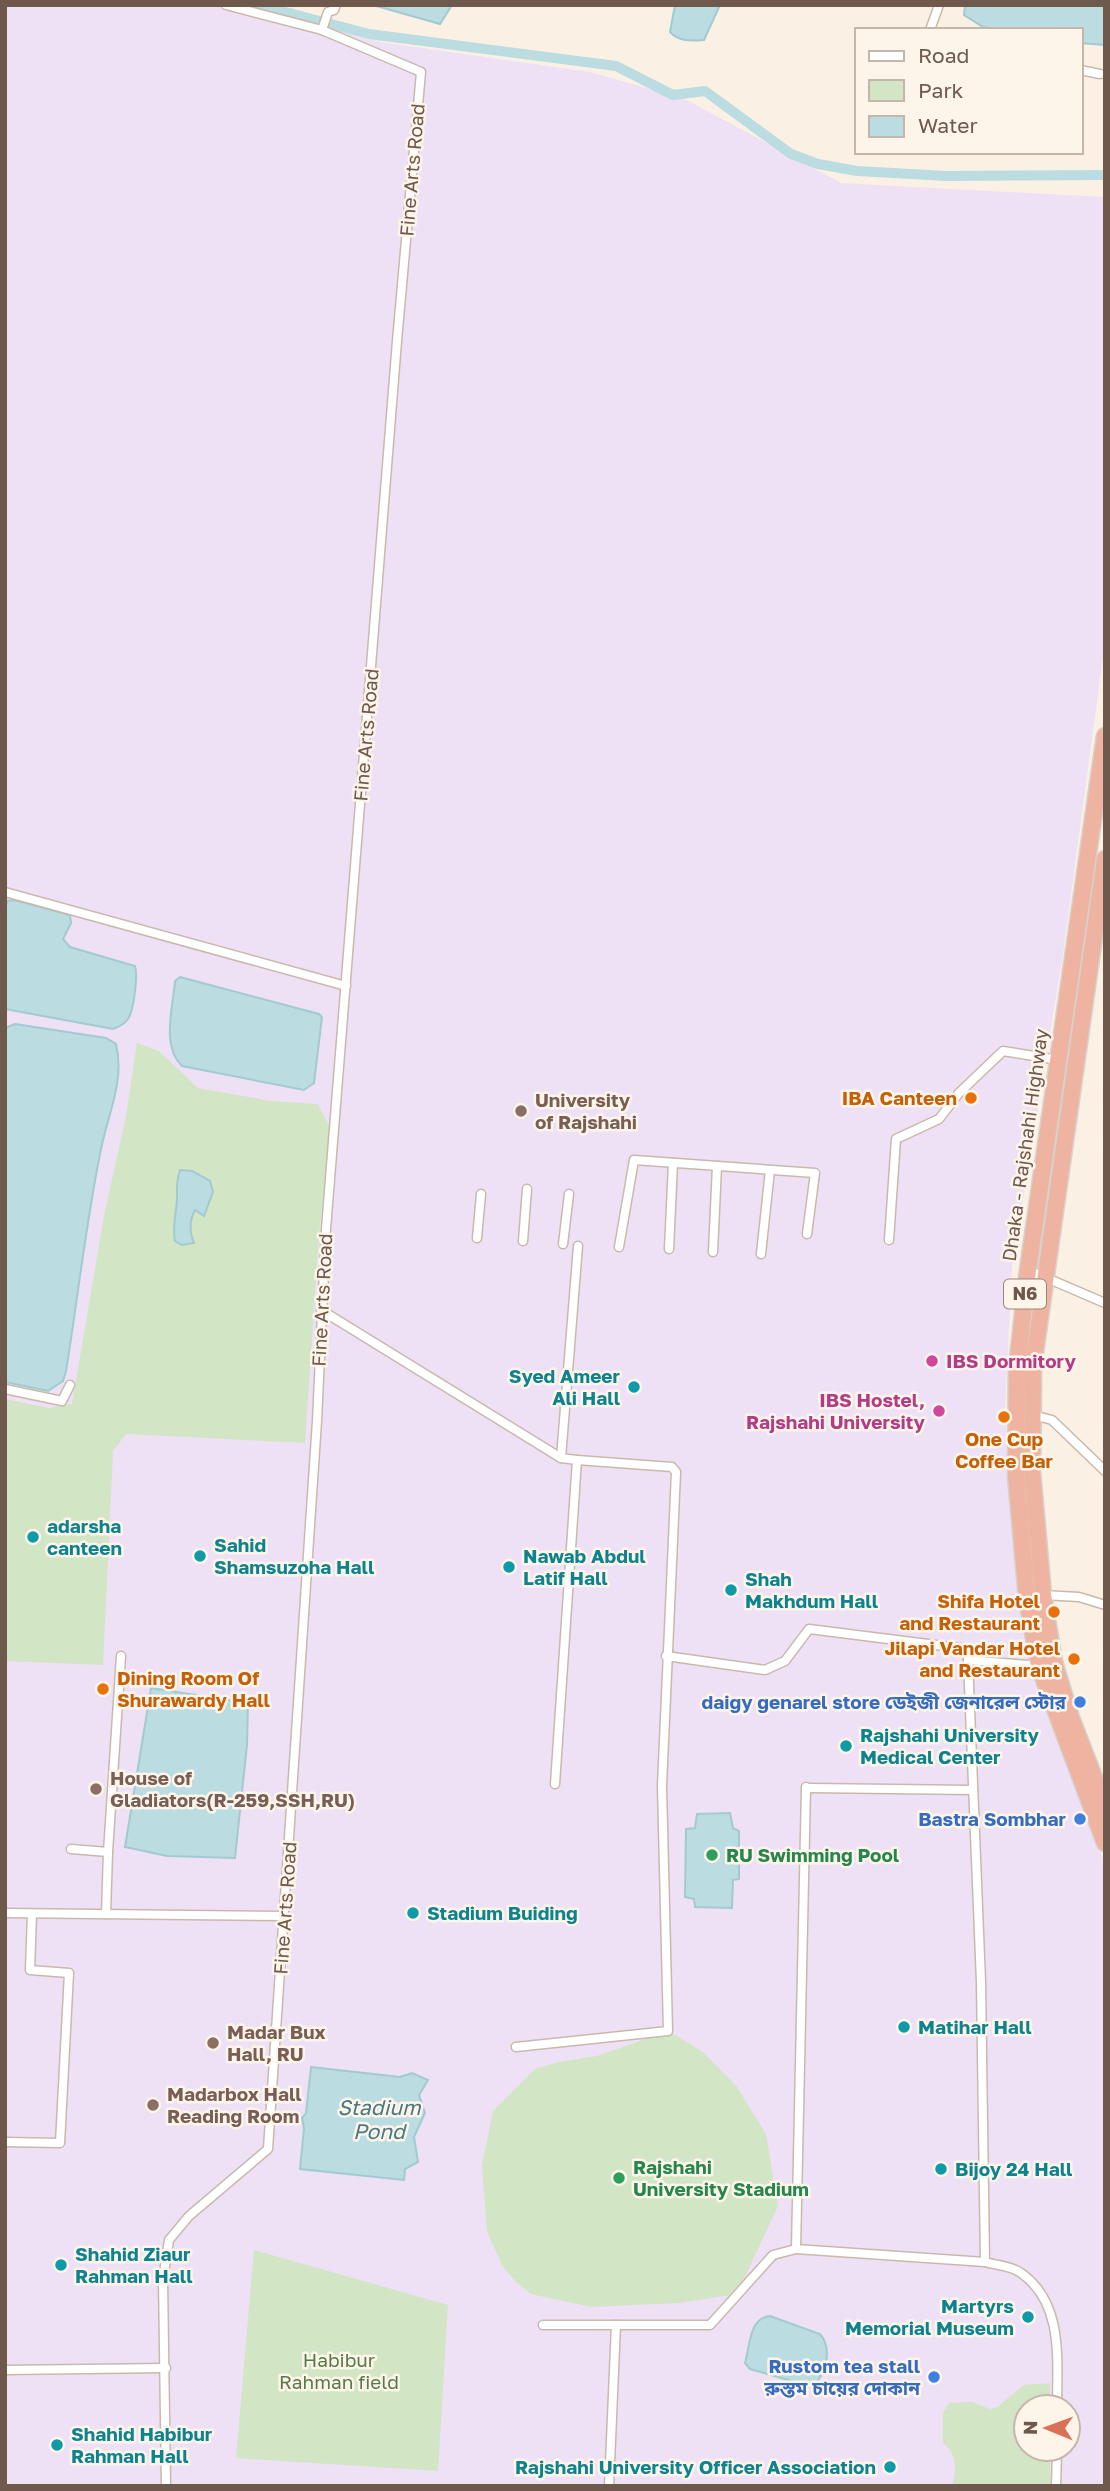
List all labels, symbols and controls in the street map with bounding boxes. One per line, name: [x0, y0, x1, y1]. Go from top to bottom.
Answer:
legend: [855, 28, 1082, 154]
text: Road: [918, 42, 969, 68]
text: Park: [918, 77, 964, 103]
street label: Fine Arts Road: [394, 103, 429, 237]
text: Water: [918, 112, 978, 138]
street label: Fine Arts Road: [348, 668, 383, 802]
street label: Dhaka - Rajshahi Highway: [997, 1027, 1052, 1263]
place label: IBA Canteen: [842, 1086, 957, 1109]
place label: University of Rajshahi: [535, 1088, 637, 1133]
marker: IBA Canteen: [963, 1090, 979, 1106]
marker: University of Rajshahi: [513, 1103, 529, 1119]
street label: Fine Arts Road: [307, 1233, 336, 1367]
road number: N6: [1004, 1280, 1046, 1308]
place label: IBS Dormitory: [946, 1349, 1076, 1372]
marker: IBS Dormitory: [924, 1353, 940, 1369]
place label: Syed Ameer Ali Hall: [509, 1364, 621, 1409]
marker: Syed Ameer Ali Hall: [626, 1379, 642, 1395]
place label: IBS Hostel, Rajshahi University: [746, 1388, 926, 1433]
marker: IBS Hostel, Rajshahi University: [931, 1403, 947, 1419]
marker: One Cup Coffee Bar: [996, 1409, 1012, 1425]
place label: One Cup Coffee Bar: [955, 1427, 1054, 1472]
place label: adarsha canteen: [47, 1514, 122, 1559]
marker: adarsha canteen: [25, 1529, 41, 1545]
place label: Sahid Shamsuzoha Hall: [214, 1533, 374, 1578]
place label: Nawab Abdul Latif Hall: [523, 1544, 646, 1589]
marker: Sahid Shamsuzoha Hall: [192, 1548, 208, 1564]
marker: Nawab Abdul Latif Hall: [501, 1559, 517, 1575]
place label: Shah Makhdum Hall: [745, 1567, 878, 1612]
marker: Shah Makhdum Hall: [723, 1582, 739, 1598]
place label: Shifa Hotel and Restaurant: [899, 1589, 1040, 1634]
marker: Shifa Hotel and Restaurant: [1046, 1604, 1062, 1620]
place label: Jilapi Vandar Hotel and Restaurant: [884, 1636, 1060, 1681]
marker: Jilapi Vandar Hotel and Restaurant: [1066, 1651, 1082, 1667]
place label: Dining Room Of Shurawardy Hall: [117, 1666, 270, 1711]
marker: Dining Room Of Shurawardy Hall: [95, 1681, 111, 1697]
place label: daigy genarel store ডেইজী জেনারেল স্টোর: [702, 1690, 1067, 1713]
marker: daigy genarel store ডেইজী জেনারেল স্টোর: [1072, 1694, 1088, 1710]
place label: Rajshahi University Medical Center: [860, 1723, 1040, 1768]
marker: Rajshahi University Medical Center: [838, 1738, 854, 1754]
place label: House of Gladiators(R-259,SSH,RU): [110, 1766, 355, 1811]
marker: House of Gladiators(R-259,SSH,RU): [88, 1781, 104, 1797]
place label: Bastra Sombhar: [918, 1807, 1067, 1830]
marker: Bastra Sombhar: [1072, 1811, 1088, 1827]
street label: Fine Arts Road: [268, 1841, 301, 1975]
place label: RU Swimming Pool: [726, 1843, 899, 1866]
marker: RU Swimming Pool: [704, 1847, 720, 1863]
place label: Stadium Buiding: [427, 1901, 578, 1924]
marker: Stadium Buiding: [405, 1905, 421, 1921]
place label: Matihar Hall: [918, 2015, 1032, 2038]
marker: Matihar Hall: [896, 2019, 912, 2035]
place label: Madar Bux Hall, RU: [227, 2020, 326, 2065]
marker: Madar Bux Hall, RU: [205, 2035, 221, 2051]
place label: Madarbox Hall Reading Room: [167, 2082, 302, 2127]
water label: Stadium Pond: [337, 2094, 422, 2144]
marker: Madarbox Hall Reading Room: [145, 2097, 161, 2113]
place label: Rajshahi University Stadium: [633, 2155, 809, 2200]
place label: Bijoy 24 Hall: [955, 2157, 1072, 2180]
marker: Bijoy 24 Hall: [933, 2161, 949, 2177]
marker: Rajshahi University Stadium: [611, 2170, 627, 2186]
place label: Shahid Ziaur Rahman Hall: [75, 2242, 193, 2287]
marker: Shahid Ziaur Rahman Hall: [53, 2257, 69, 2273]
place label: Martyrs Memorial Museum: [845, 2294, 1014, 2339]
marker: Martyrs Memorial Museum: [1020, 2309, 1036, 2325]
park label: Habibur Rahman field: [279, 2348, 399, 2393]
place label: Rustom tea stall রুস্তম চায়ের দোকান: [763, 2354, 921, 2399]
marker: Rustom tea stall রুস্তম চায়ের দোকান: [926, 2369, 942, 2385]
north arrow: [1012, 2393, 1082, 2463]
text: N: [1018, 2420, 1041, 2435]
place label: Shahid Habibur Rahman Hall: [71, 2422, 213, 2467]
marker: Shahid Habibur Rahman Hall: [49, 2437, 65, 2453]
place label: Rajshahi University Officer Association: [515, 2455, 876, 2478]
marker: Rajshahi University Officer Association: [882, 2459, 898, 2475]

